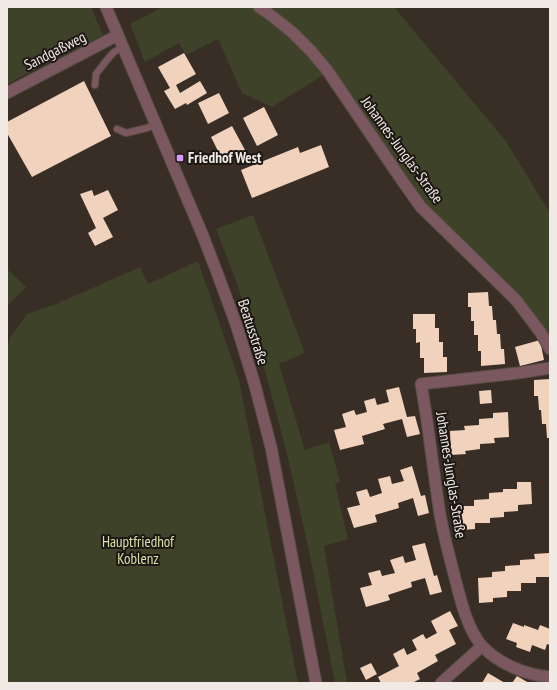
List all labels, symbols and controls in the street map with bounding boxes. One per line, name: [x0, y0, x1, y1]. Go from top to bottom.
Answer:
street label: Sandgaßweg: [21, 27, 89, 74]
street label: Johannes-Junglas-Straße: [357, 92, 448, 207]
place label: Friedhof West: [188, 148, 262, 167]
marker: Friedhof West: [175, 153, 185, 163]
street label: Beatusstraße: [234, 297, 273, 367]
street label: Johannes-Junglas-Straße: [432, 409, 471, 540]
park label: Hauptfriedhof Koblenz: [102, 532, 175, 568]

